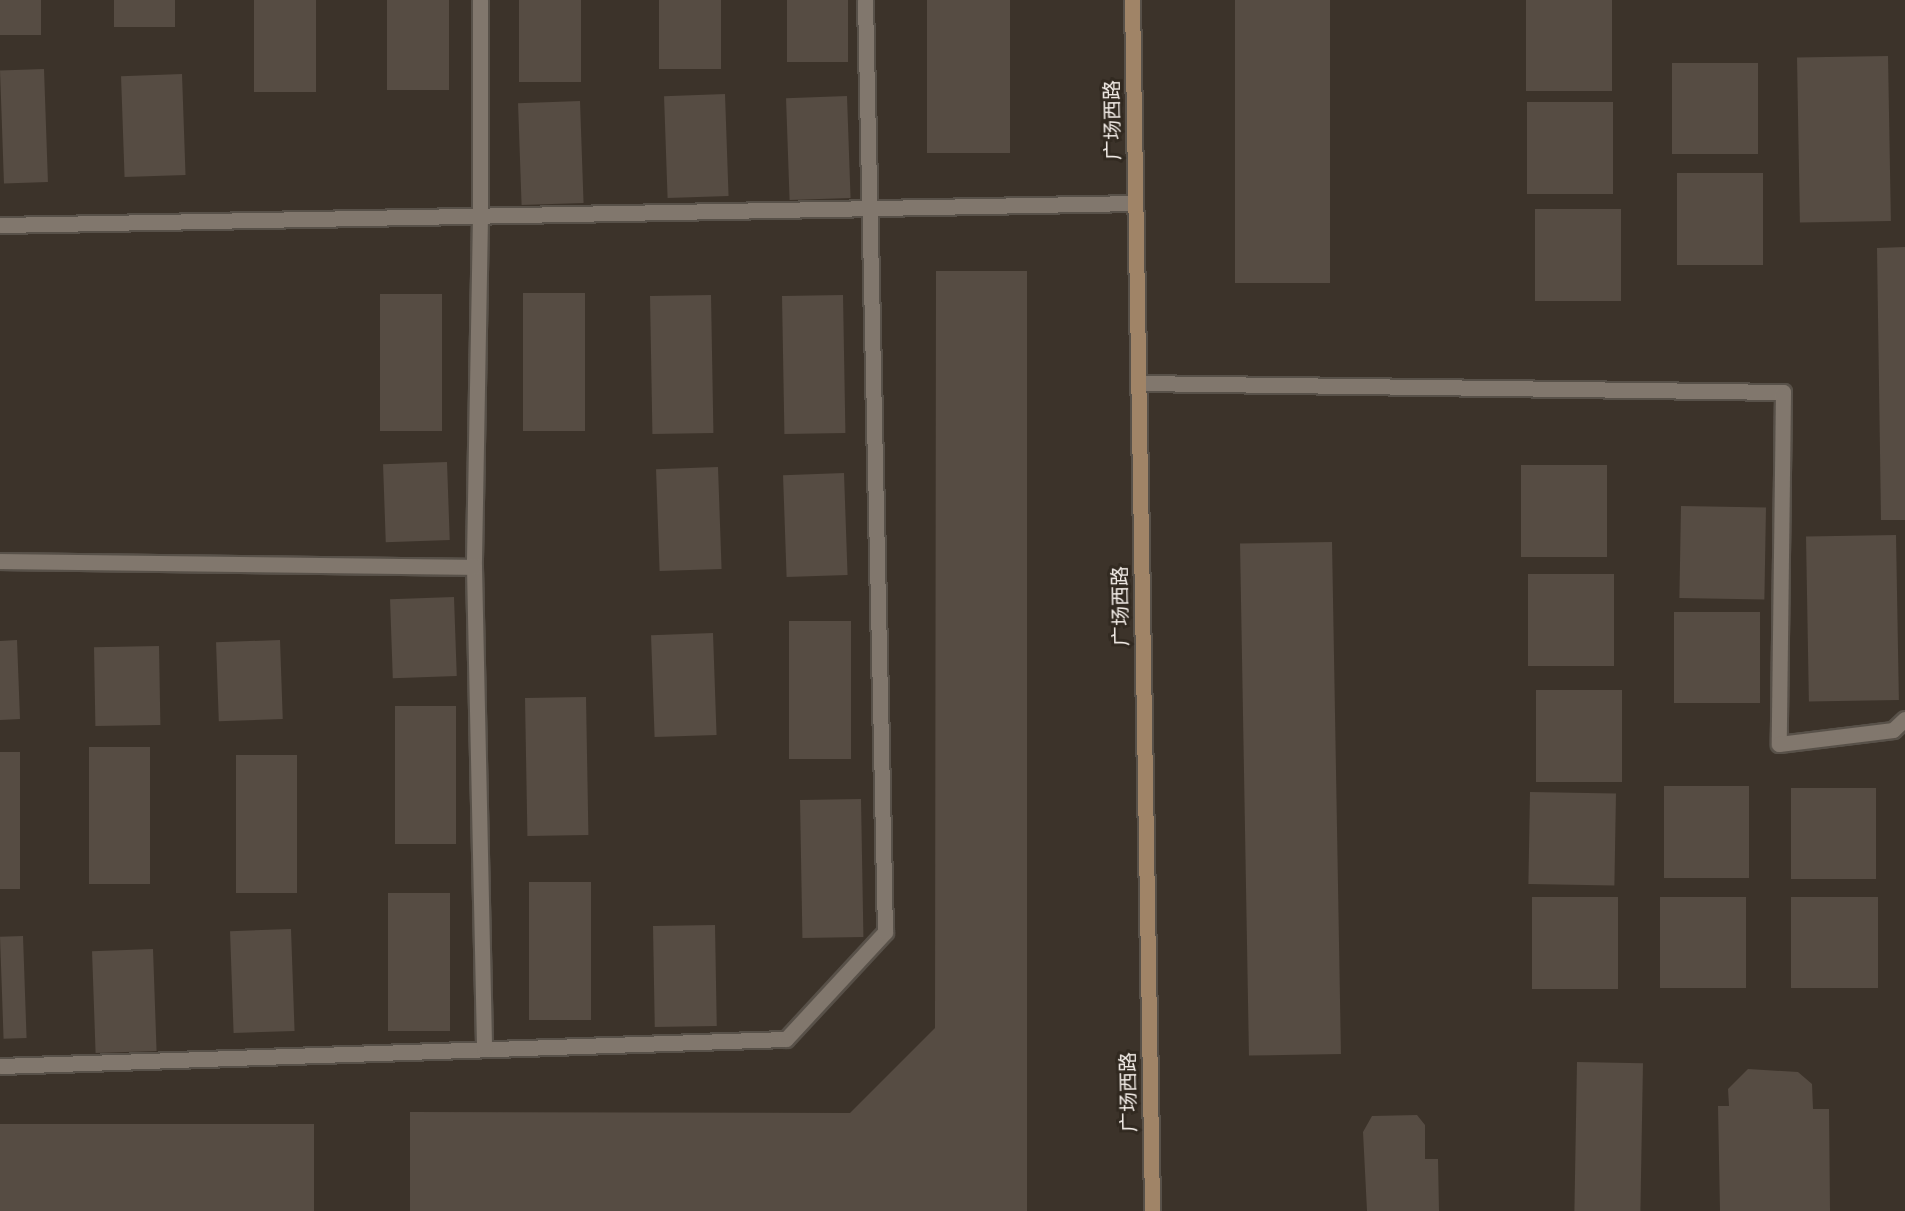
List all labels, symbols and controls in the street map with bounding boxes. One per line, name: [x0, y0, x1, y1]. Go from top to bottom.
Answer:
street label: 广场西路: [1100, 80, 1126, 160]
street label: 广场西路: [1108, 566, 1134, 646]
street label: 广场西路: [1116, 1052, 1142, 1132]

